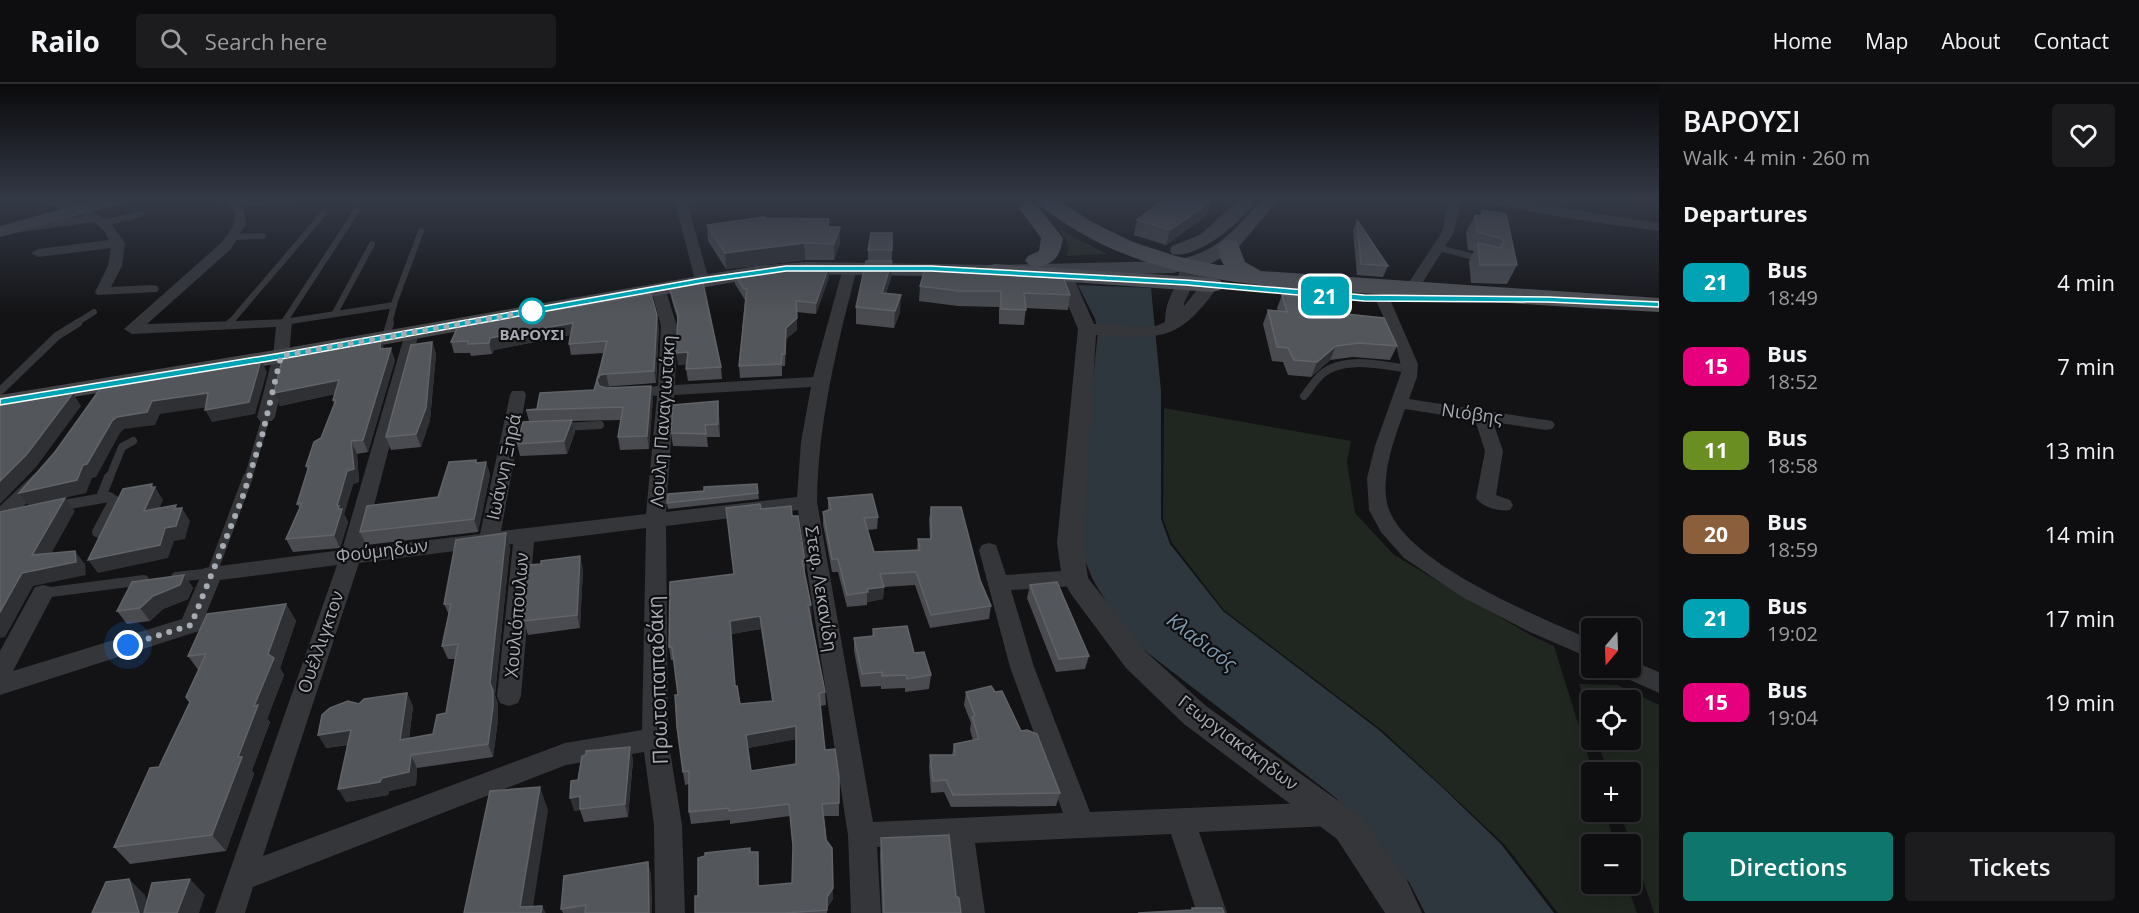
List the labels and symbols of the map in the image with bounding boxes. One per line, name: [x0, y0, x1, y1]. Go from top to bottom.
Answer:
line badge: 21: [1298, 276, 1352, 316]
marker: ΒΑΡΟΥΣΙ: [519, 298, 545, 324]
place label: ΒΑΡΟΥΣΙ: [499, 324, 565, 344]
street label: Λουλη Παναγιωτάκη: [644, 334, 680, 508]
street label: Νιόβης: [1440, 397, 1505, 429]
street label: Ιωάννη Ξηρά: [480, 412, 526, 522]
street label: Στεφ. Λεκανίδη: [800, 524, 844, 654]
street label: Φούμηδων: [334, 532, 430, 568]
street label: Χουλιόπουλων: [499, 551, 533, 679]
street label: Ουέλλιγκτον: [291, 587, 349, 696]
street label: Πρωτοπαπαδάκη: [640, 595, 674, 765]
water label: Κλαδισός: [1162, 606, 1244, 677]
north arrow: [1581, 618, 1641, 678]
your location: [113, 630, 143, 660]
street label: Γεωργιακάκηδων: [1174, 689, 1304, 795]

